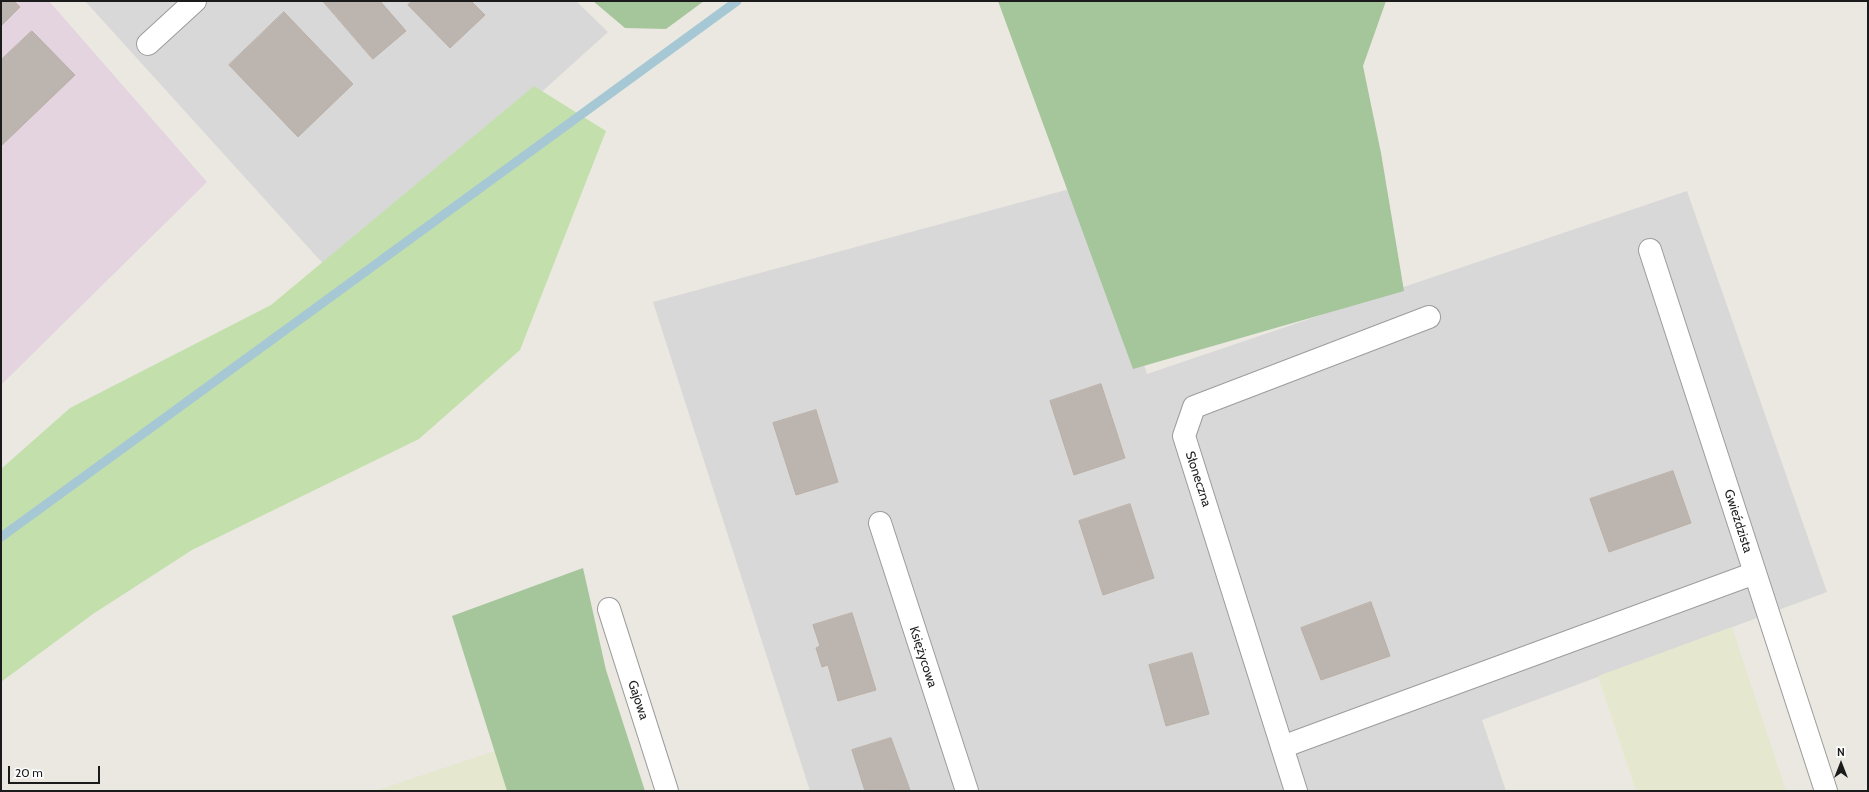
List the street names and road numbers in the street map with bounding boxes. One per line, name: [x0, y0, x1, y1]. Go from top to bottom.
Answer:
street label: Słoneczna: [1182, 449, 1214, 509]
street label: Gwieździsta: [1720, 487, 1756, 555]
street label: Księżycowa: [906, 625, 940, 689]
street label: Gajowa: [624, 678, 652, 722]

